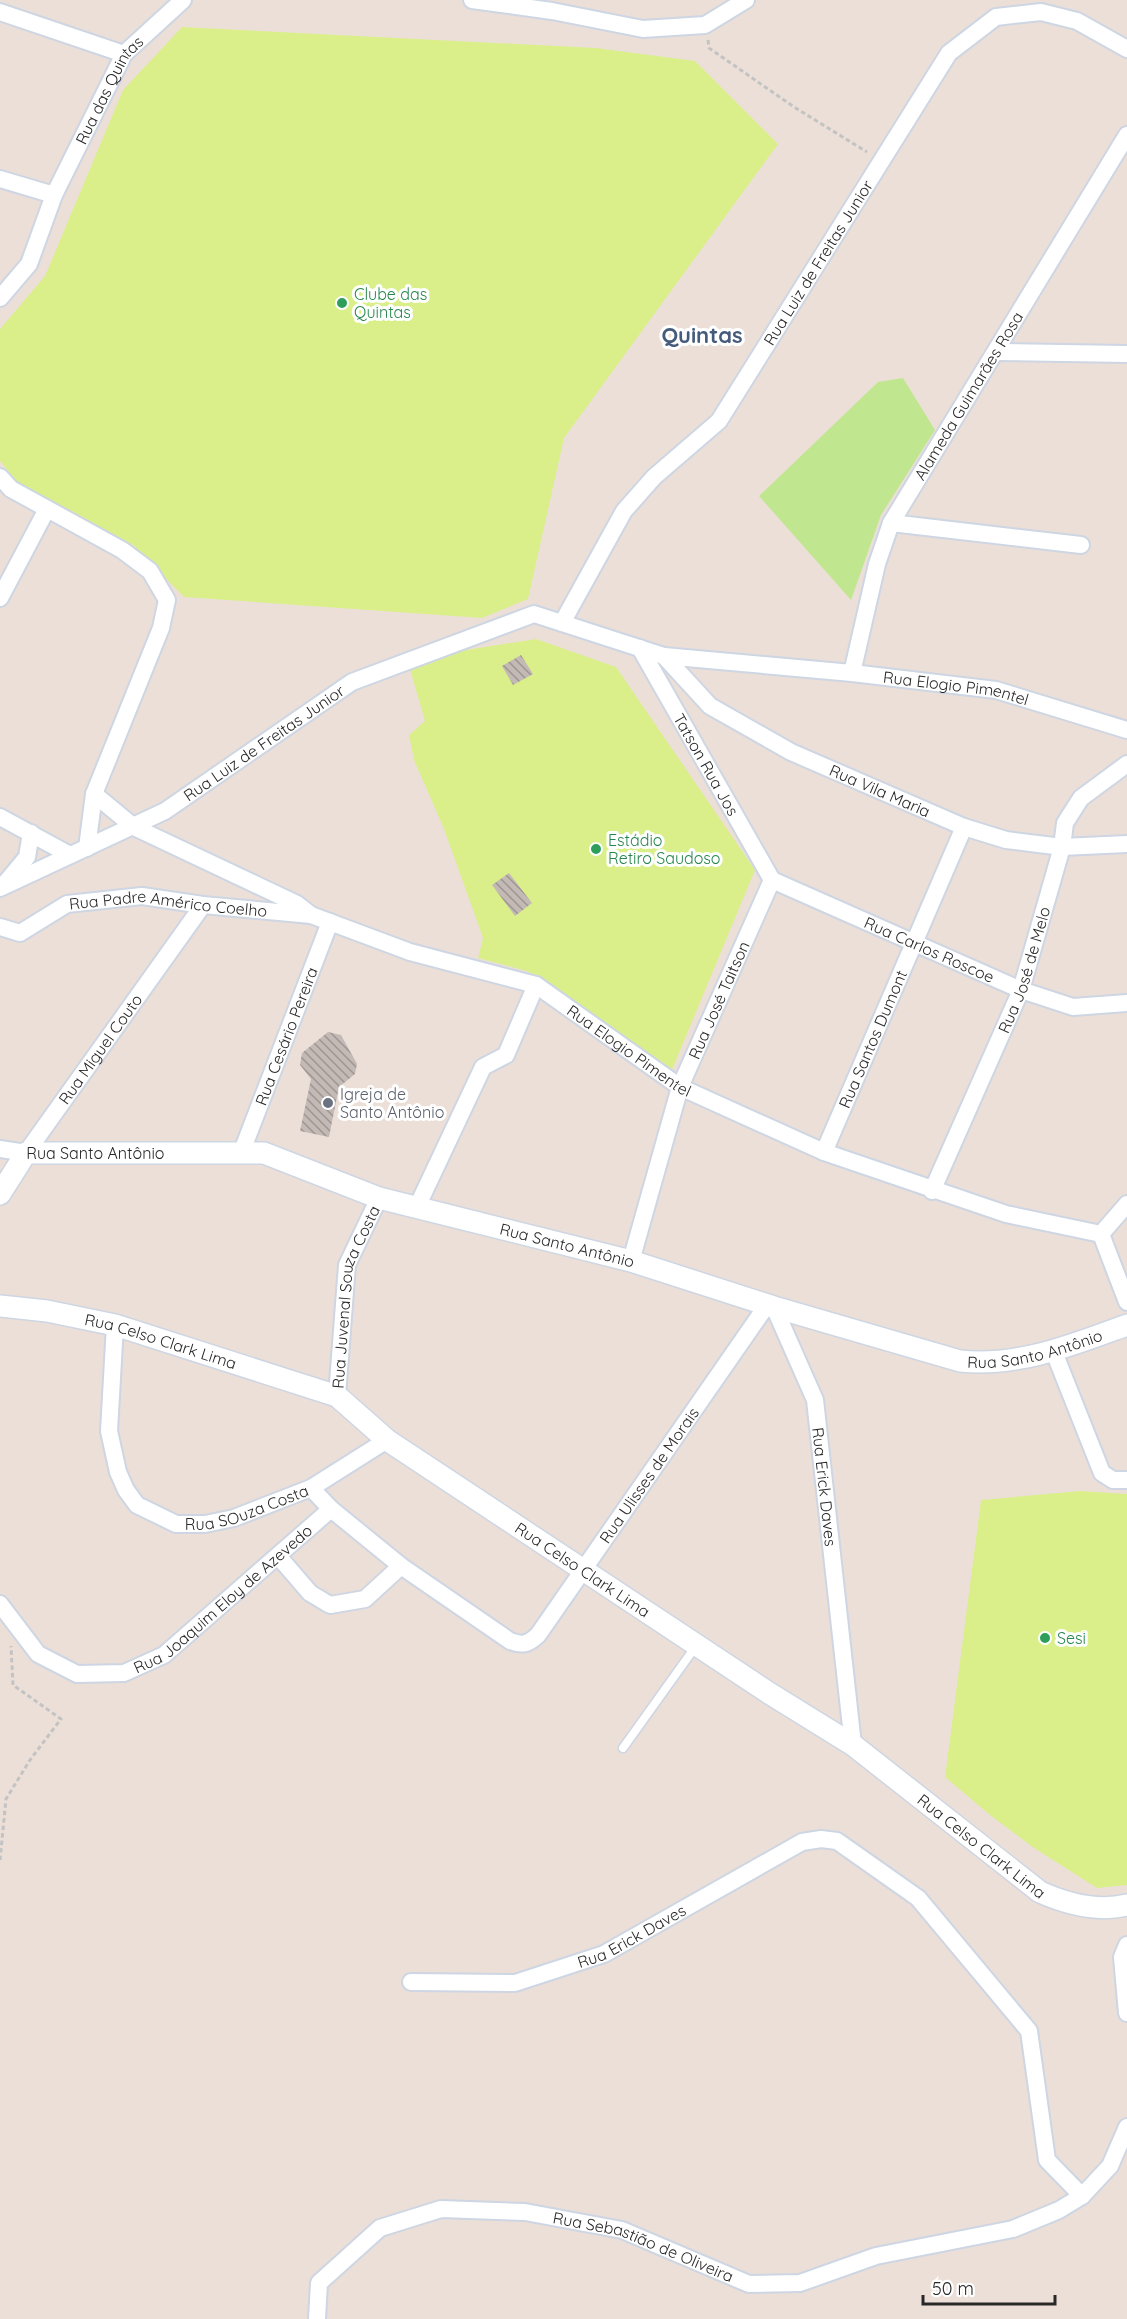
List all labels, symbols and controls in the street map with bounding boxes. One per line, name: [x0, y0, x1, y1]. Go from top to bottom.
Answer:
street label: Rua das Quintas: [71, 31, 147, 148]
street label: Rua Luiz de Freitas Junior: [759, 176, 877, 349]
place label: Clube das Quintas: [354, 284, 427, 322]
marker: Clube das Quintas: [335, 296, 349, 310]
street label: Alameda Guimarães Rosa: [910, 308, 1027, 484]
district label: Quintas: [661, 321, 743, 349]
street label: Rua Elogio Pimentel: [882, 667, 1031, 709]
street label: Rua Luiz de Freitas Junior: [179, 680, 348, 805]
street label: Tatson Rua Jos: [669, 710, 743, 819]
street label: Rua Vila Maria: [826, 760, 933, 821]
place label: Estádio Retiro Saudoso: [608, 830, 721, 868]
marker: Estádio Retiro Saudoso: [589, 842, 603, 856]
street label: Rua Padre Américo Coelho: [68, 886, 268, 921]
street label: Rua José de Melo: [993, 904, 1054, 1036]
street label: Rua Carlos Roscoe: [861, 912, 997, 987]
street label: Rua José Taitson: [684, 938, 754, 1062]
street label: Rua Cesário Pereira: [250, 964, 322, 1108]
street label: Rua Santos Dumont: [834, 967, 911, 1111]
street label: Rua Miguel Couto: [54, 990, 146, 1108]
street label: Rua Elogio Pimentel: [563, 1000, 695, 1101]
place label: Igreja de Santo Antônio: [340, 1084, 444, 1122]
marker: Igreja de Santo Antônio: [321, 1096, 335, 1110]
street label: Rua Santo Antônio: [26, 1143, 165, 1163]
street label: Rua Juvenal Souza Costa: [328, 1202, 384, 1389]
street label: Rua Santo Antônio: [498, 1219, 637, 1272]
street label: Rua Celso Clark Lima: [83, 1309, 239, 1373]
street label: Rua Santo Antônio: [967, 1325, 1105, 1372]
street label: Rua Ulisses de Morais: [595, 1403, 703, 1547]
street label: Rua Erick Daves: [808, 1426, 841, 1547]
street label: Rua SOuza Costa: [185, 1480, 311, 1534]
street label: Rua Celso Clark Lima: [511, 1518, 654, 1621]
street label: Rua Joaquim Eloy de Azevedo: [130, 1520, 316, 1677]
place label: Sesi: [1057, 1628, 1086, 1648]
marker: Sesi: [1038, 1631, 1052, 1645]
street label: Rua Celso Clark Lima: [913, 1790, 1050, 1903]
street label: Rua Erick Daves: [575, 1900, 689, 1972]
street label: Rua Sebastião de Oliveira: [551, 2207, 737, 2286]
scale bar: [923, 2268, 1055, 2306]
text: 50 m: [932, 2277, 974, 2300]

